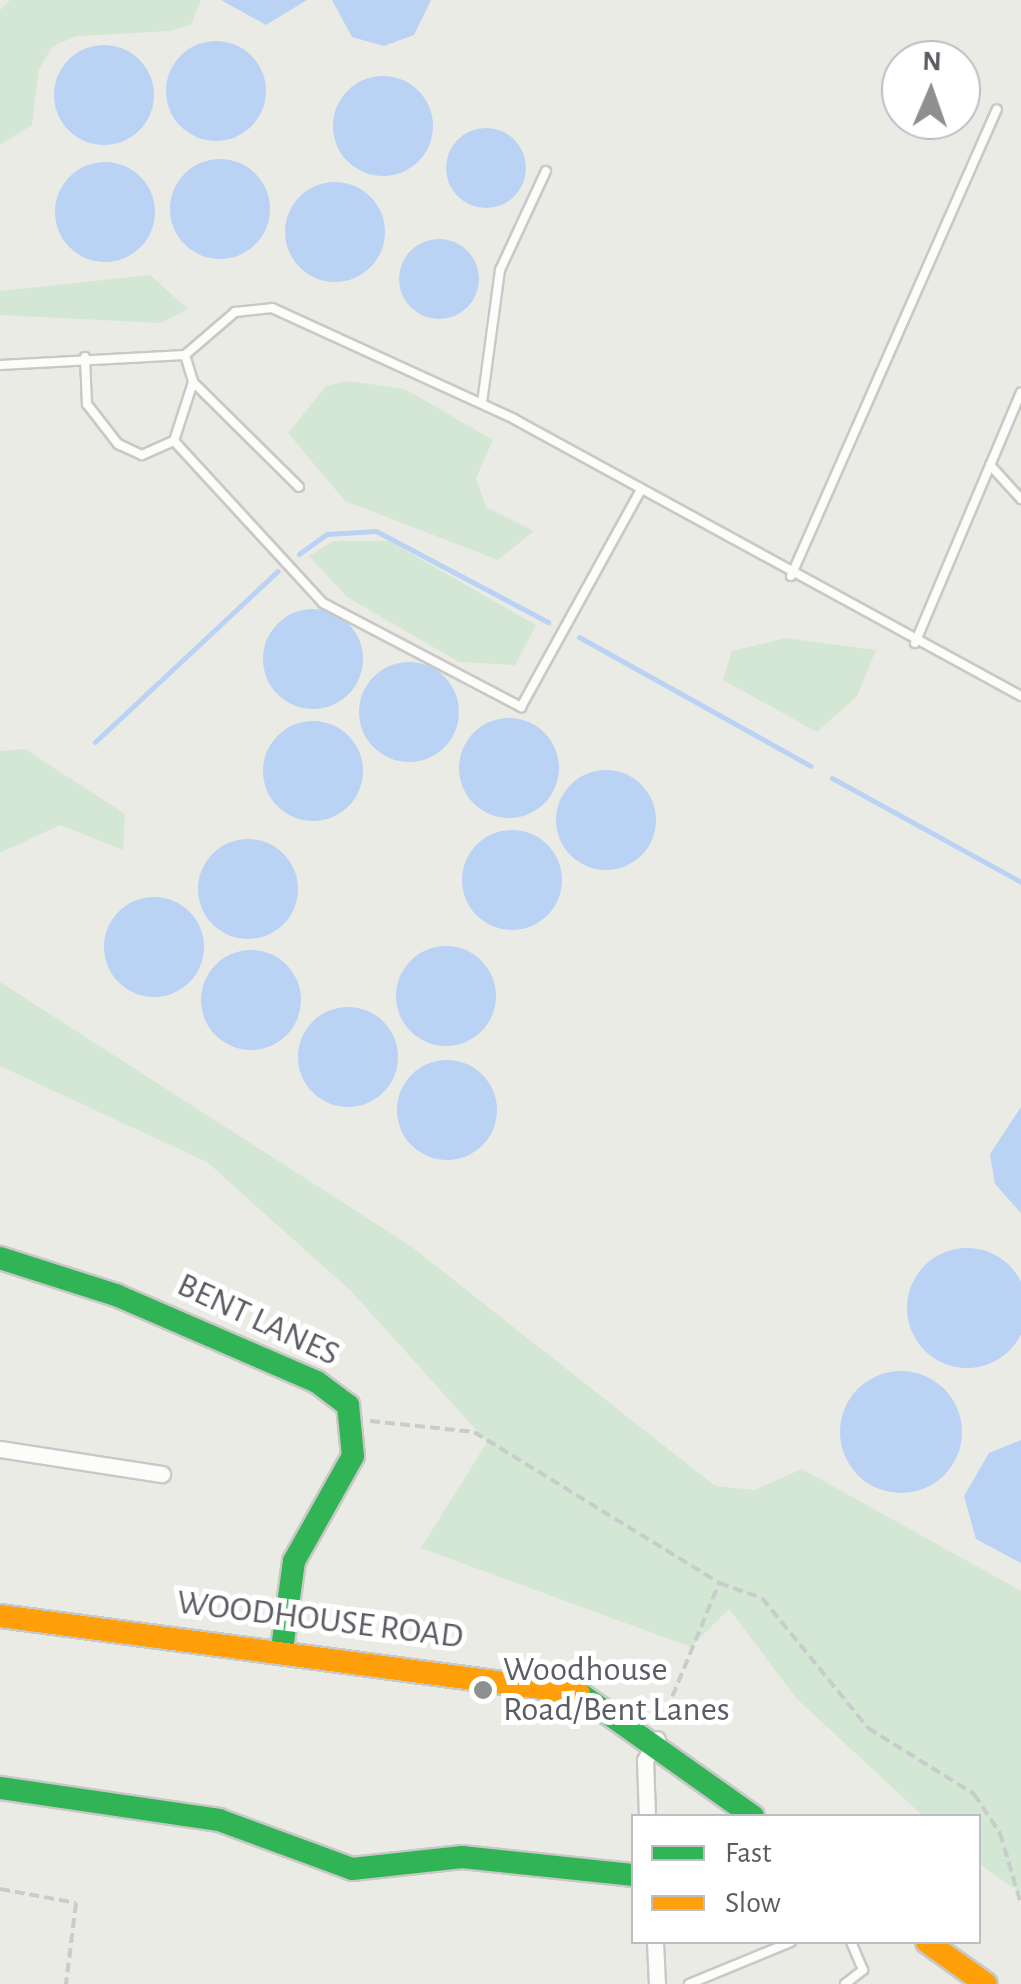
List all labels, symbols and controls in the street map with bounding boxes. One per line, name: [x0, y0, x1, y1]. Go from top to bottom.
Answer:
north arrow: [881, 40, 981, 140]
text: N: [922, 48, 942, 76]
street label: BENT LANES: [170, 1264, 346, 1376]
street label: WOODHOUSE ROAD: [174, 1582, 466, 1658]
place label: Woodhouse Road/Bent Lanes: [503, 1649, 730, 1731]
marker: Woodhouse Road/Bent Lanes: [472, 1679, 494, 1701]
legend: [631, 1814, 981, 1944]
text: Fast: [725, 1838, 772, 1868]
text: Slow: [725, 1888, 781, 1918]

